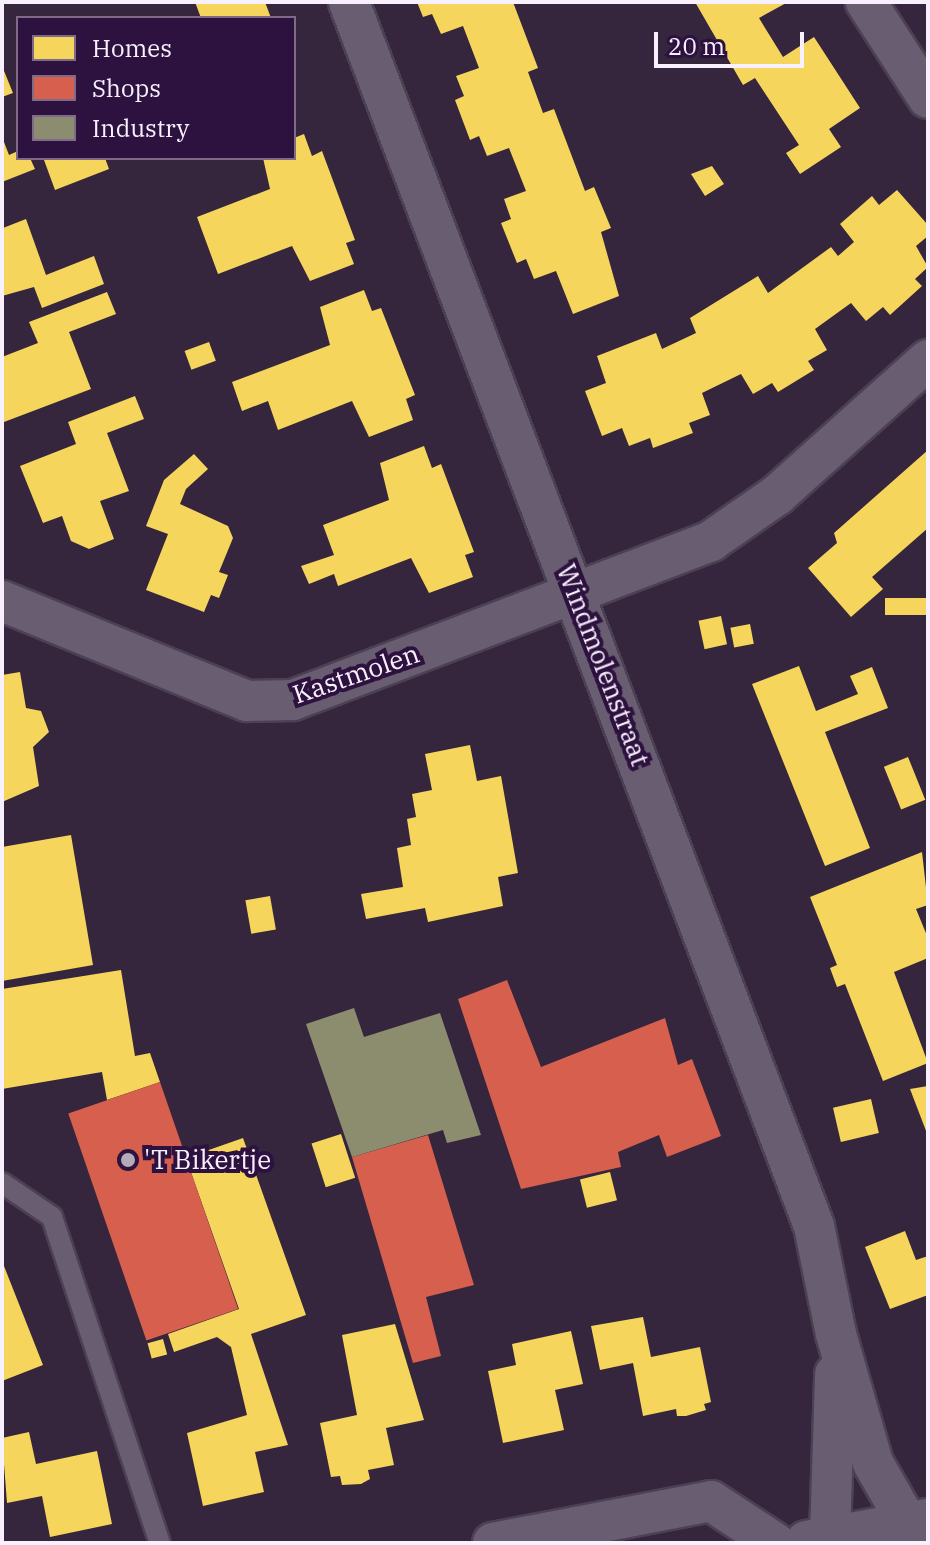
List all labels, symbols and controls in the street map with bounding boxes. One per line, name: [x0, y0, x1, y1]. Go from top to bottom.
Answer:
legend: [16, 16, 296, 160]
scale bar: [658, 16, 808, 66]
text: 20 m: [668, 30, 725, 62]
text: Homes: [92, 32, 172, 64]
text: Shops: [92, 72, 161, 104]
text: Industry: [92, 112, 189, 144]
street label: Windmolenstraat: [550, 560, 656, 770]
street label: Kastmolen: [289, 638, 423, 710]
place label: 'T Bikertje: [144, 1144, 271, 1176]
marker: 'T Bikertje: [119, 1151, 137, 1169]

